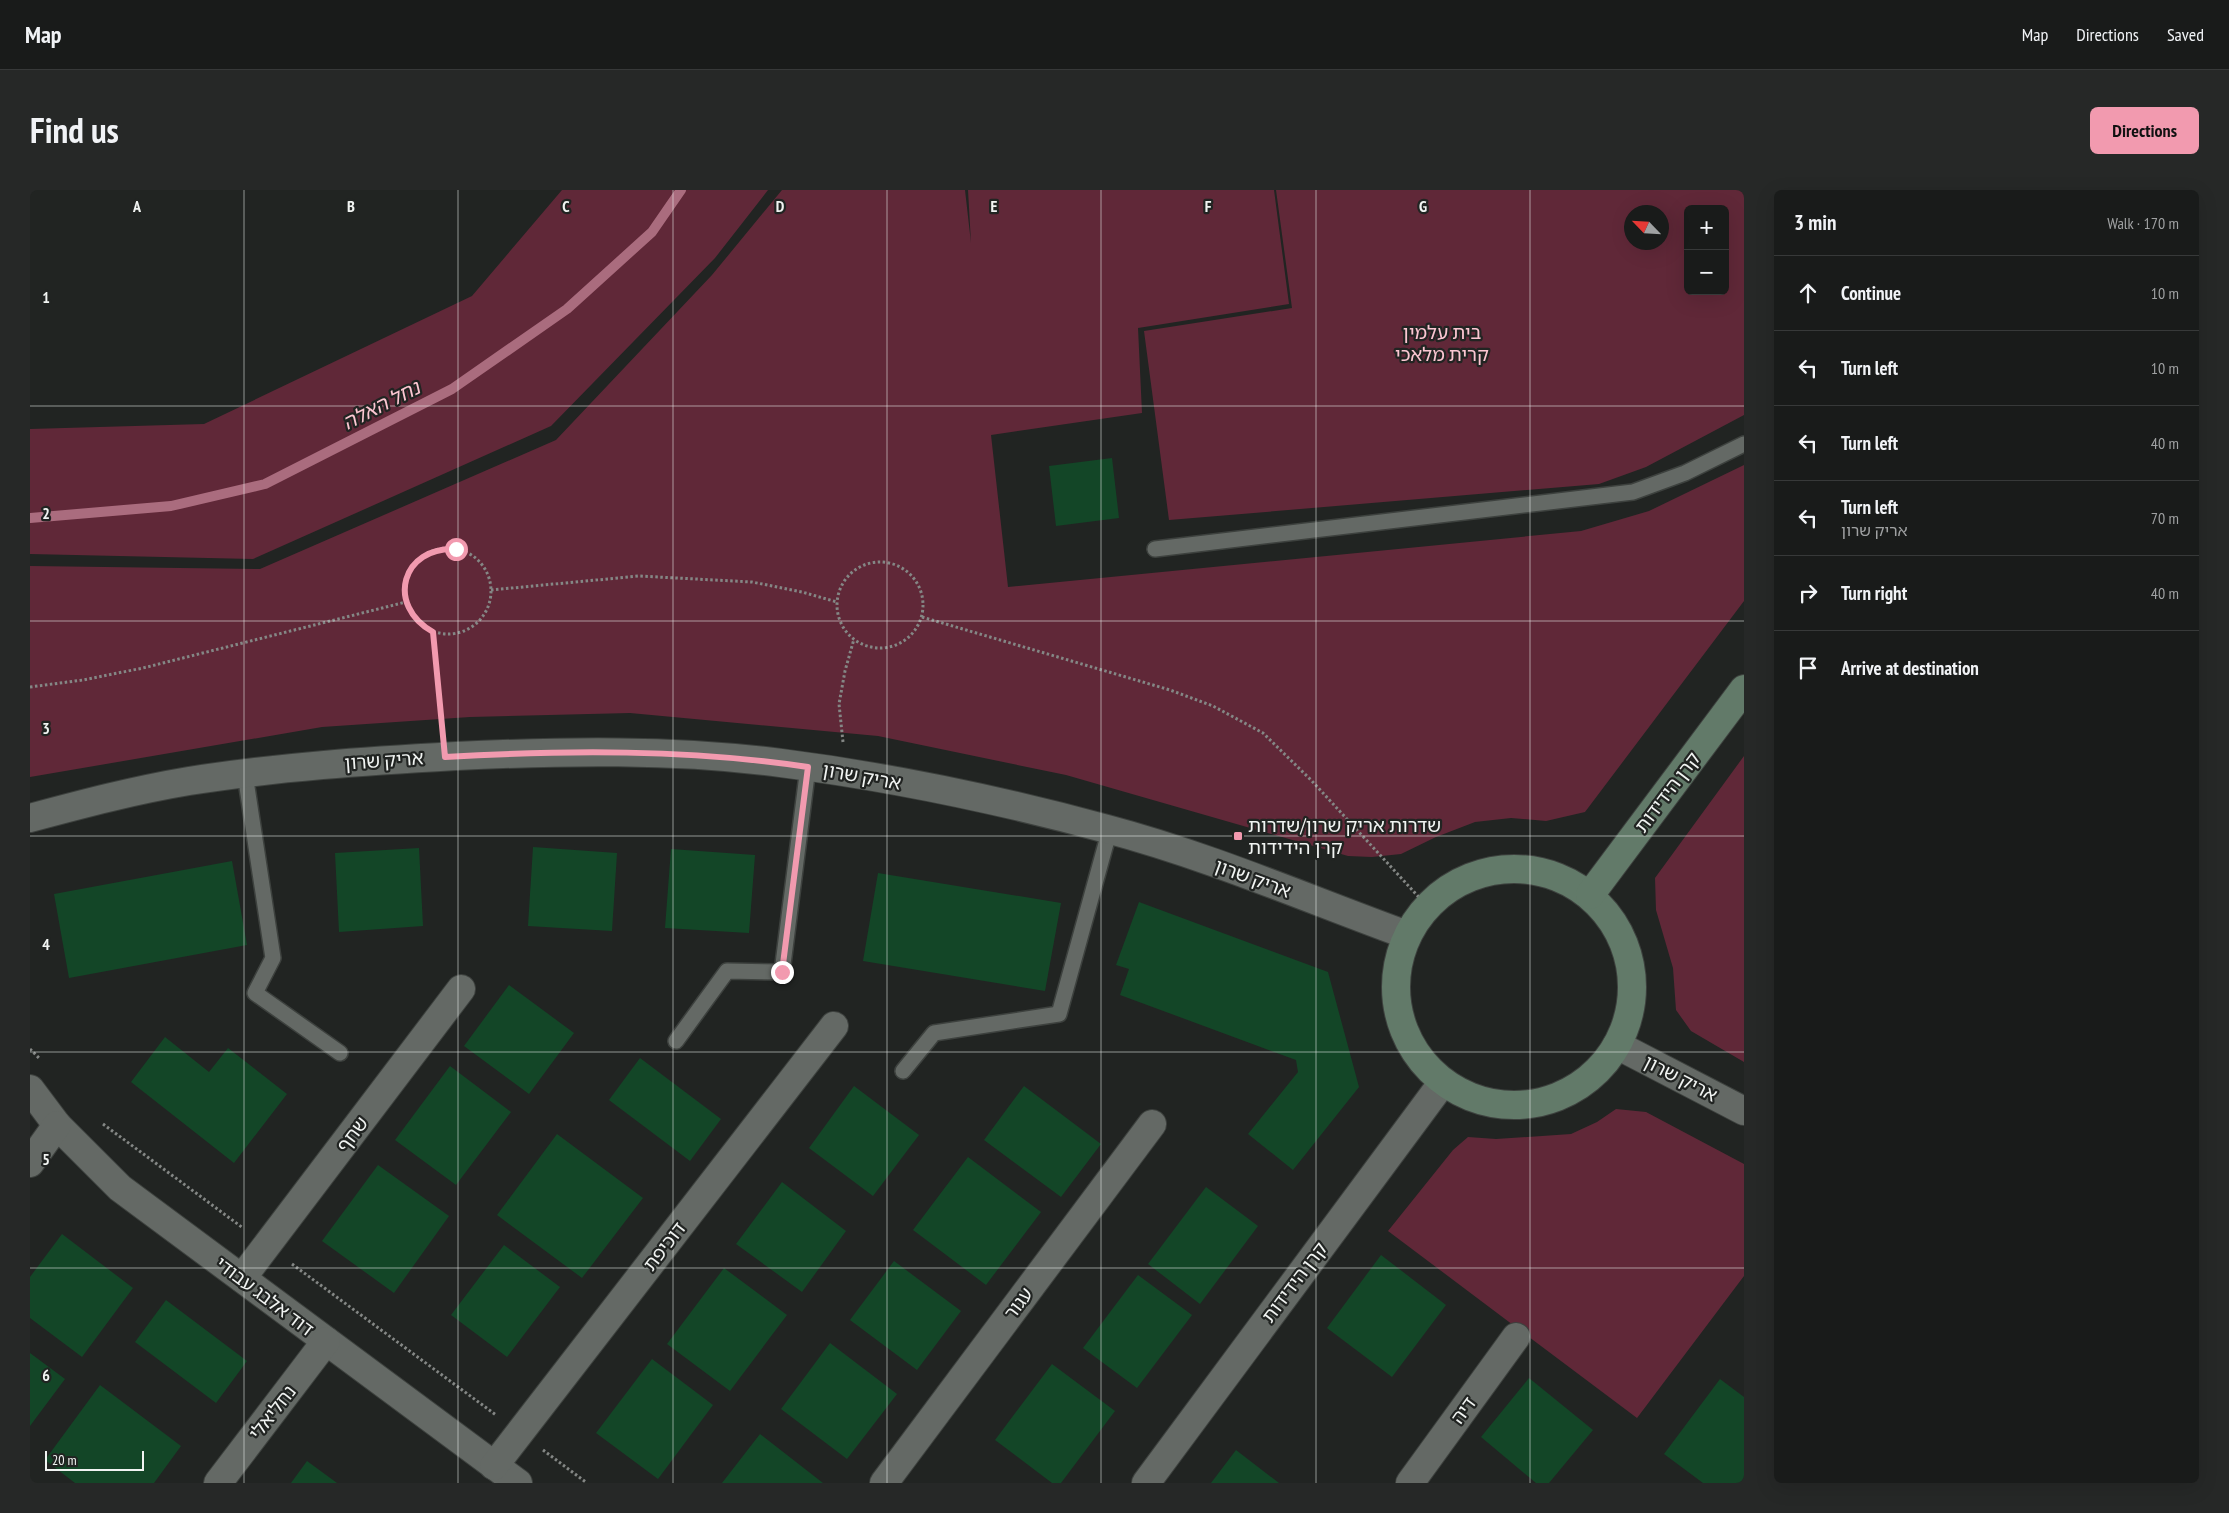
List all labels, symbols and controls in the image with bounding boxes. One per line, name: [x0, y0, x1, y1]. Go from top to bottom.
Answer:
text: Map: [25, 19, 62, 50]
text: Map: [2022, 23, 2048, 46]
text: Directions: [2076, 23, 2139, 46]
text: Saved: [2167, 23, 2204, 46]
text: Find us: [30, 107, 119, 153]
button: Directions: [2090, 107, 2199, 154]
text: A: [132, 196, 142, 216]
text: B: [347, 196, 355, 216]
text: C: [562, 196, 570, 216]
text: D: [776, 196, 785, 216]
text: E: [991, 196, 998, 216]
text: F: [1205, 196, 1212, 216]
text: G: [1419, 196, 1427, 216]
north arrow: [1624, 205, 1669, 250]
map controls: [1684, 205, 1729, 295]
button: +: [1684, 205, 1729, 250]
text: 3 min: [1794, 209, 1836, 236]
text: Walk · 170 m: [2107, 213, 2179, 233]
button: −: [1684, 250, 1729, 295]
icon: ahead: [1794, 279, 1822, 307]
text: Continue: [1841, 281, 1901, 305]
text: 10 m: [2151, 283, 2179, 303]
text: 1: [42, 287, 50, 307]
park label: בית עלמין קרית מלאכי: [1395, 320, 1489, 366]
icon: left: [1794, 354, 1822, 382]
text: Turn left: [1841, 356, 1898, 380]
text: 10 m: [2151, 358, 2179, 378]
water label: נחל האלה: [338, 374, 425, 436]
icon: left: [1794, 429, 1822, 457]
text: Turn left: [1841, 431, 1898, 455]
text: 40 m: [2151, 433, 2179, 453]
text: Turn left: [1841, 495, 1898, 519]
text: 2: [42, 503, 50, 523]
icon: left: [1794, 504, 1822, 532]
text: 70 m: [2151, 508, 2179, 528]
text: אריק שרון: [1841, 520, 1908, 540]
route start: [445, 538, 468, 561]
icon: right: [1794, 579, 1822, 607]
text: Turn right: [1841, 581, 1907, 605]
text: 40 m: [2151, 583, 2179, 603]
icon: arrive: [1794, 654, 1822, 682]
text: Arrive at destination: [1841, 656, 1979, 680]
text: 3: [42, 718, 50, 738]
street label: אריק שרון: [344, 745, 424, 775]
street label: קרן הידידות: [1629, 747, 1705, 837]
street label: אריק שרון: [821, 757, 903, 795]
place label: שדרות אריק שרון/שדרות קרן הידידות: [1248, 813, 1441, 859]
marker: שדרות אריק שרון/שדרות קרן הידידות: [1232, 830, 1244, 842]
street label: אריק שרון: [1212, 853, 1294, 903]
text: 4: [42, 934, 50, 954]
route end: [771, 961, 794, 984]
street label: אריק שרון: [1640, 1049, 1722, 1107]
street label: שחף: [331, 1112, 373, 1156]
text: 5: [42, 1149, 50, 1169]
street label: דוכיפת: [637, 1217, 691, 1275]
street label: קרן הידידות: [1256, 1237, 1332, 1327]
street label: דוד אלבג עבודי: [211, 1251, 319, 1341]
street label: עגור: [998, 1282, 1038, 1324]
text: 6: [42, 1365, 50, 1385]
street label: נחליאלי: [243, 1380, 301, 1444]
street label: דיה: [1445, 1392, 1481, 1428]
scale bar: [45, 1448, 144, 1471]
text: 20 m: [52, 1451, 77, 1469]

